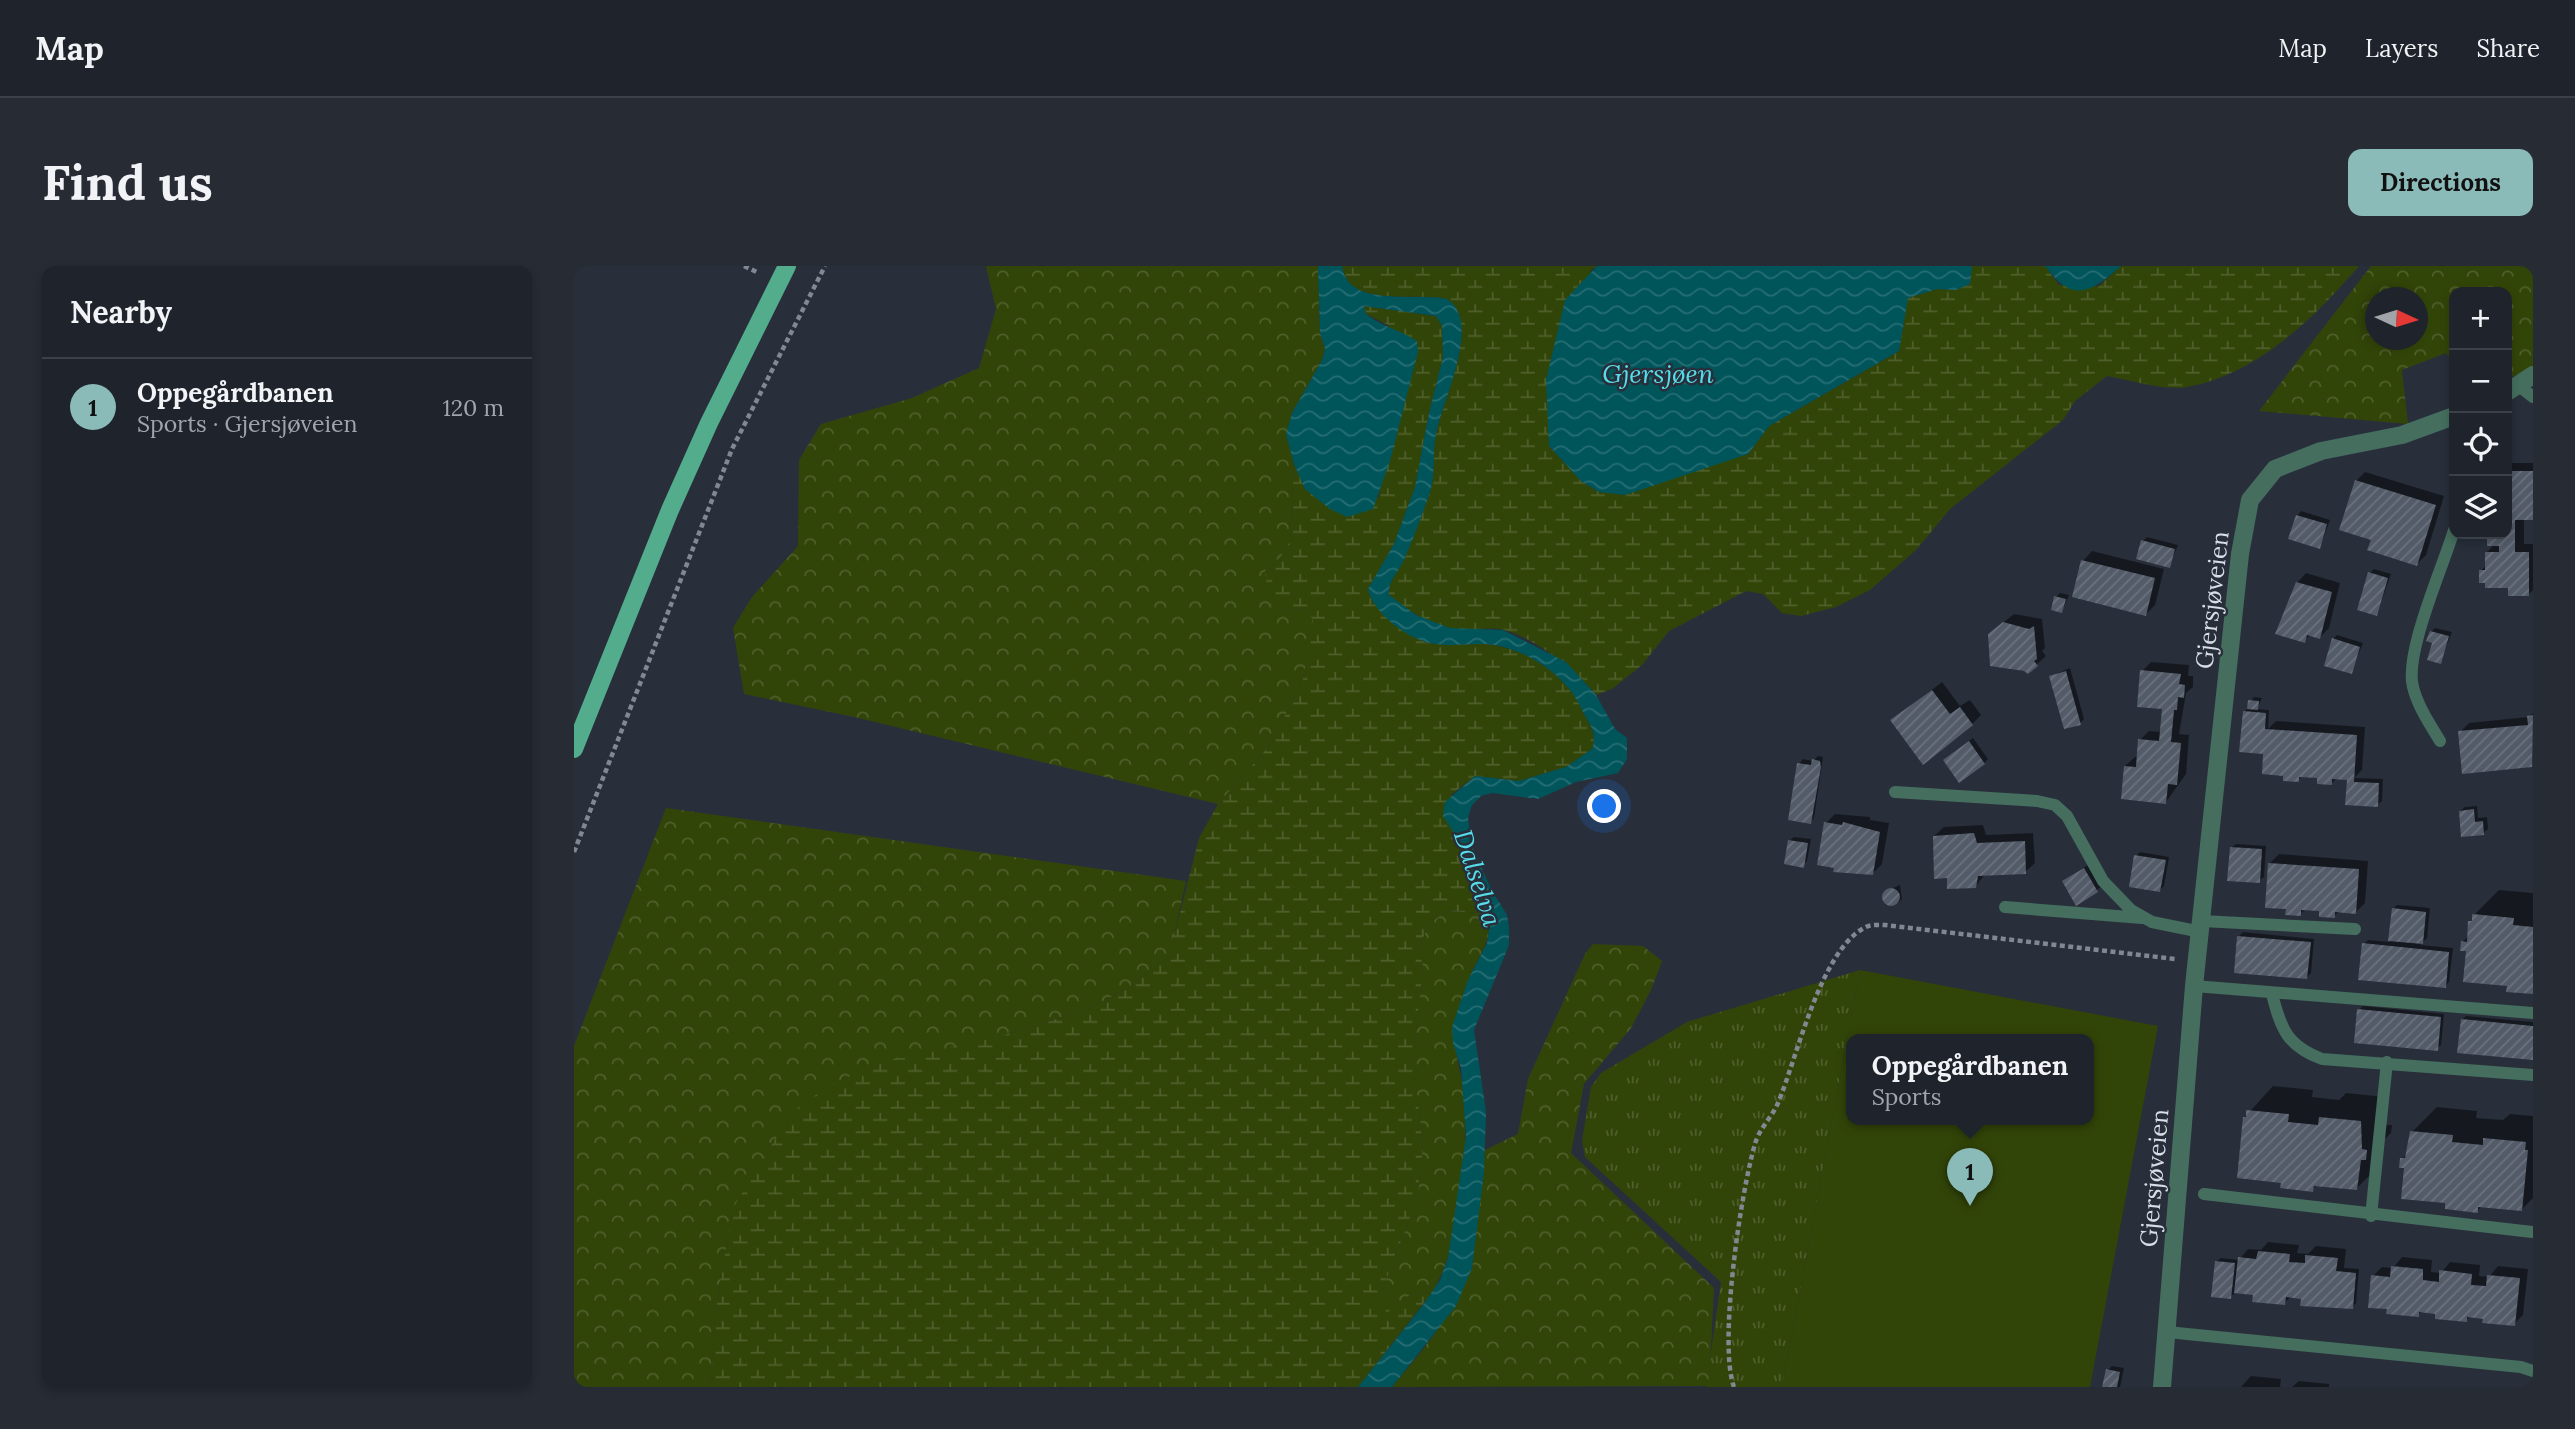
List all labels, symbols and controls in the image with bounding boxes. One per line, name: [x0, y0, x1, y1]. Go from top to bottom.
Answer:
text: Map: [35, 27, 104, 69]
text: Map: [2278, 33, 2327, 64]
text: Layers: [2365, 33, 2438, 64]
text: Share: [2476, 33, 2540, 64]
button: Directions: [2348, 149, 2533, 216]
text: Find us: [42, 151, 213, 213]
north arrow: [2365, 287, 2428, 350]
map controls: [2449, 287, 2512, 539]
button: +: [2449, 287, 2512, 350]
text: Nearby: [70, 293, 172, 331]
button: −: [2449, 350, 2512, 413]
water label: Gjersjøen: [1602, 357, 1714, 390]
text: Oppegårdbanen: [137, 376, 334, 409]
text: 1: [88, 393, 98, 422]
text: 120 m: [442, 393, 504, 422]
text: Sports · Gjersjøveien: [137, 409, 357, 438]
button: locate: [2449, 413, 2512, 476]
button: layers: [2449, 476, 2512, 539]
street label: Gjersjøveien: [2188, 529, 2236, 671]
your location: [1587, 789, 1621, 823]
water label: Dalselva: [1447, 826, 1509, 931]
popup: [1846, 1034, 2094, 1125]
text: Oppegårdbanen: [1872, 1049, 2068, 1082]
text: Sports: [1872, 1082, 1941, 1111]
street label: Gjersjøveien: [2133, 1108, 2175, 1248]
pin: 1: [1947, 1148, 1993, 1206]

